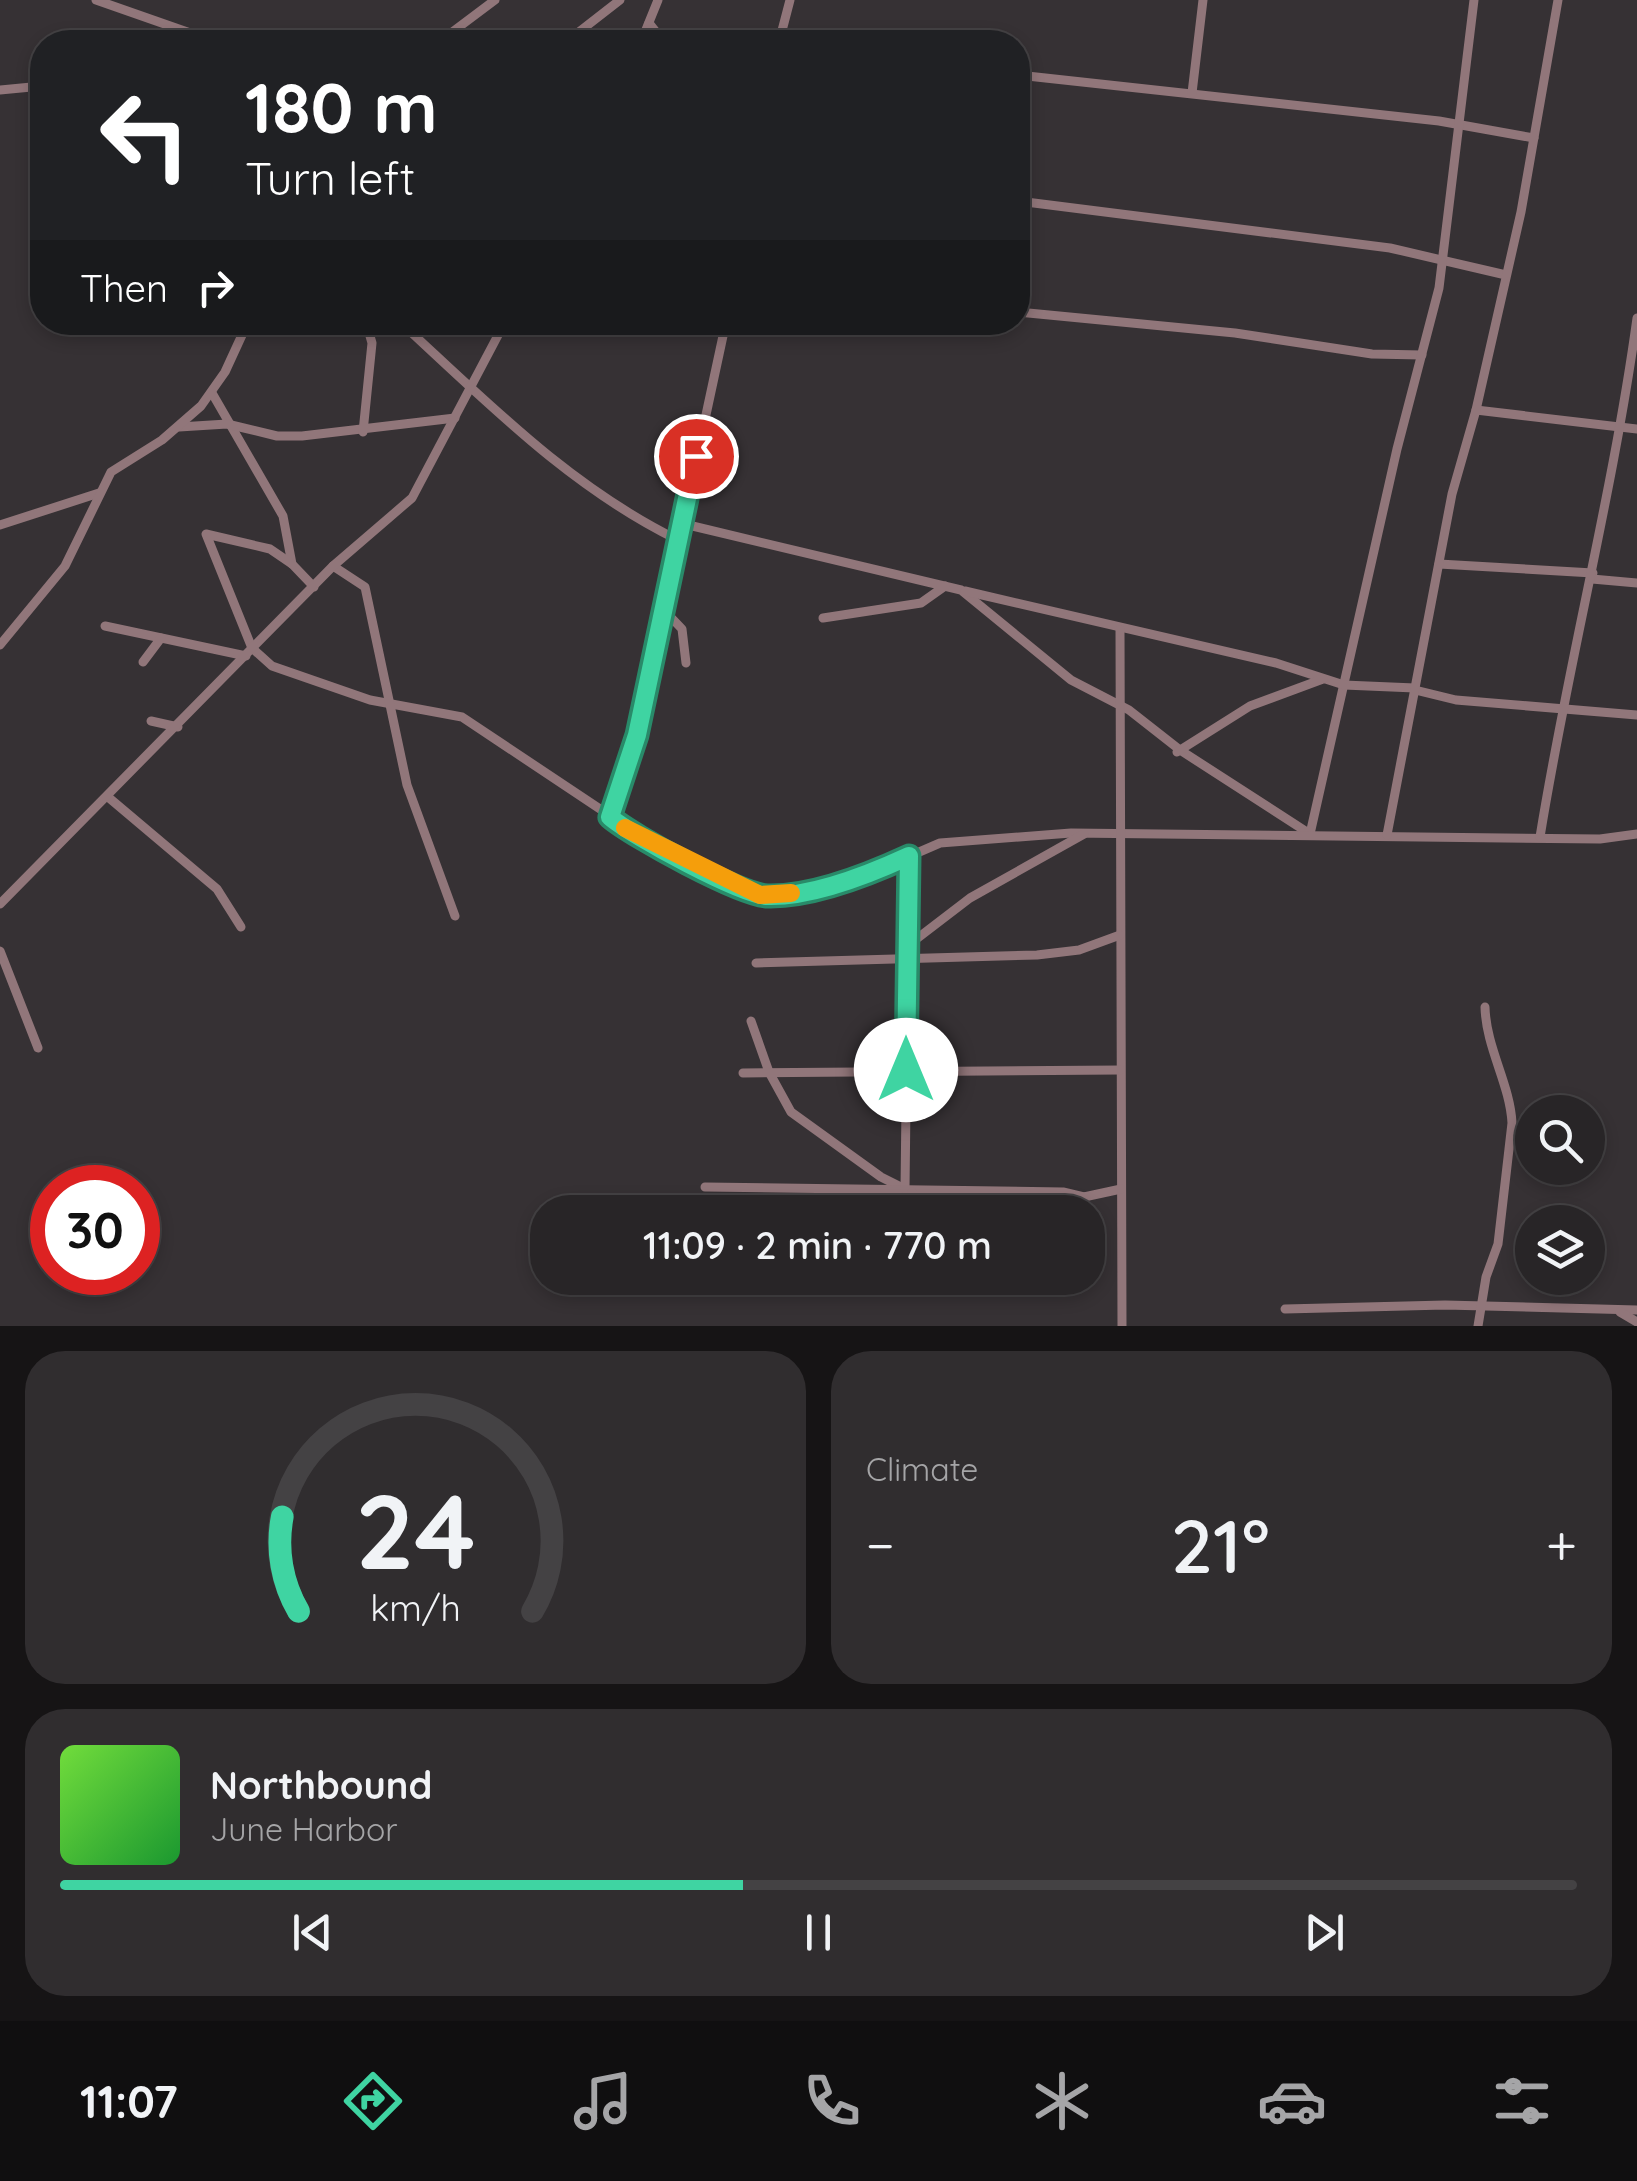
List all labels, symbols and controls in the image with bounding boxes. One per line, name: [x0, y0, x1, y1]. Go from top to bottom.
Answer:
text: 180 m: [245, 63, 438, 151]
icon: left: [80, 70, 210, 200]
text: Turn left: [245, 150, 415, 206]
icon: right: [188, 260, 243, 315]
text: Then: [80, 264, 168, 312]
pin: [654, 414, 739, 499]
icon: arrive: [669, 429, 724, 484]
position arrow: [854, 1018, 958, 1122]
map controls: [1515, 1095, 1605, 1295]
button: search: [1515, 1095, 1605, 1185]
speed limit sign: 30: [30, 1165, 160, 1295]
button: layers: [1515, 1205, 1605, 1295]
text: 11:09 · 2 min · 770 m: [643, 1221, 992, 1269]
text: Climate: [866, 1449, 978, 1489]
text: 24: [355, 1465, 476, 1595]
text: 21°: [1171, 1498, 1270, 1592]
text: −: [866, 1510, 895, 1579]
text: +: [1546, 1510, 1577, 1579]
text: km/h: [370, 1585, 461, 1630]
text: Northbound: [210, 1761, 432, 1809]
text: June Harbor: [210, 1809, 398, 1849]
icon: previous: [285, 1905, 340, 1960]
icon: pause: [791, 1905, 846, 1960]
icon: next: [1297, 1905, 1352, 1960]
icon: directions: [338, 2066, 408, 2136]
icon: music: [568, 2066, 638, 2136]
icon: phone: [797, 2066, 867, 2136]
icon: climate: [1027, 2066, 1097, 2136]
icon: car: [1257, 2066, 1327, 2136]
icon: filters: [1487, 2066, 1557, 2136]
text: 11:07: [80, 2073, 178, 2129]

